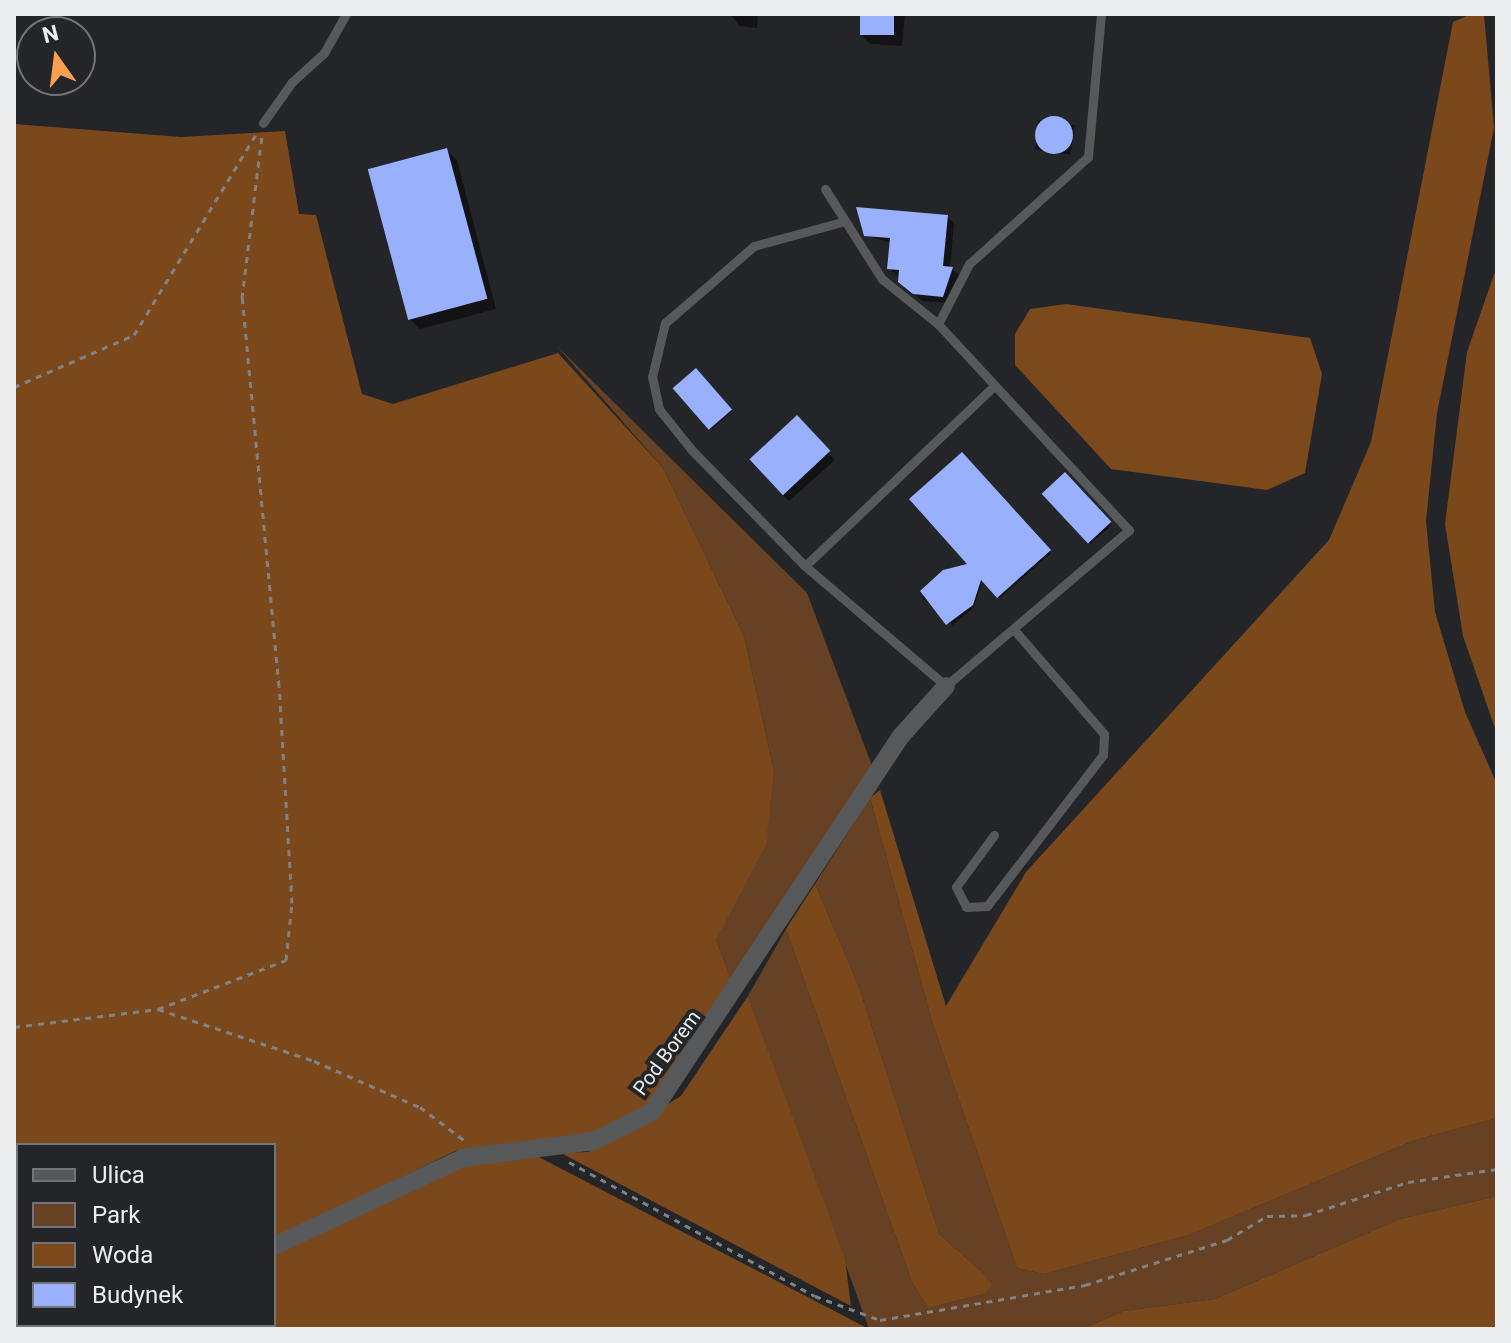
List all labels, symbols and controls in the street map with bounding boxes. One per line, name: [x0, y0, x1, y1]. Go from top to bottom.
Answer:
north arrow: [16, 16, 96, 96]
text: N: [40, 20, 61, 48]
street label: Pod Borem: [628, 1006, 706, 1100]
legend: [16, 1143, 276, 1327]
text: Ulica: [92, 1161, 145, 1189]
text: Park: [92, 1201, 140, 1229]
text: Woda: [92, 1241, 153, 1269]
text: Budynek: [92, 1281, 183, 1309]

